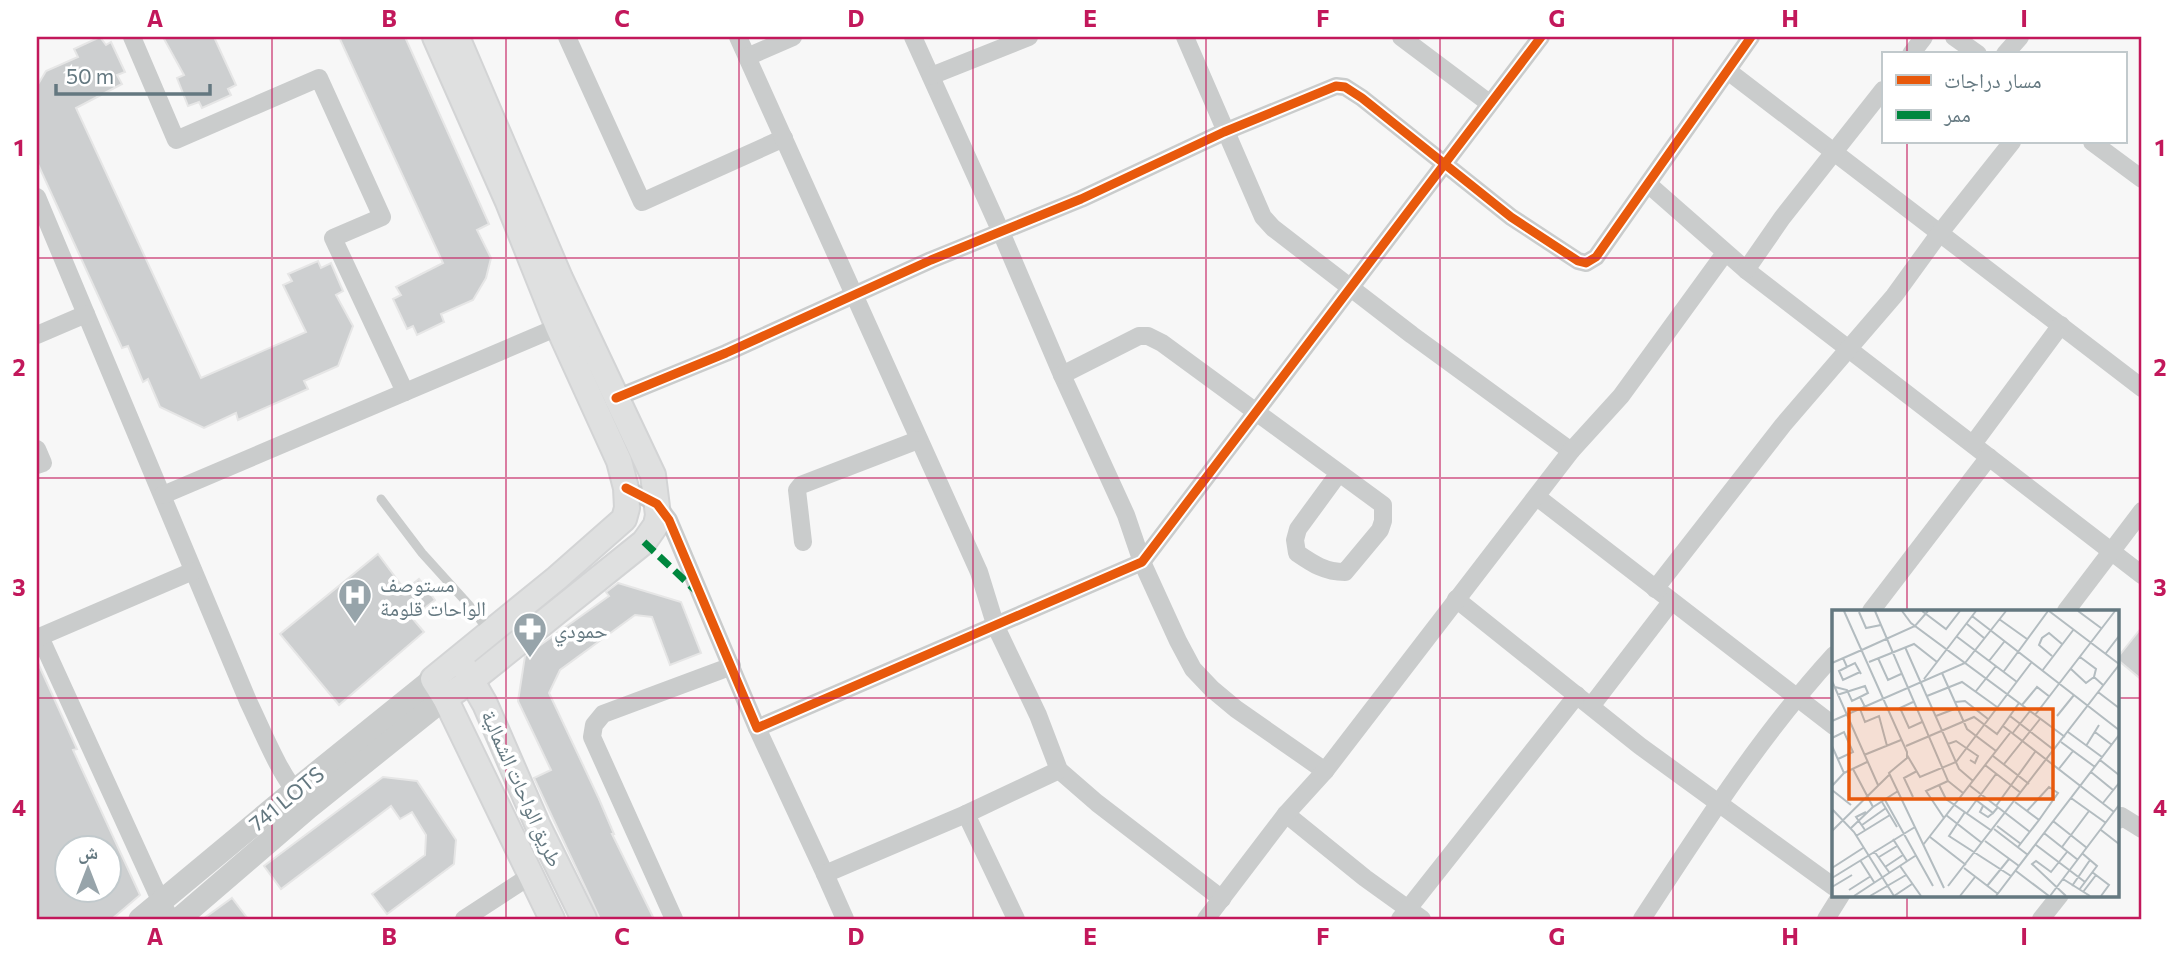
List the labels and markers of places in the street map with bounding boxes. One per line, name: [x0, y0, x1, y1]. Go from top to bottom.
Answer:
place label: مستوصف الواحات قلومة: [380, 571, 486, 620]
hospital icon: مستوصف الواحات قلومة: [336, 576, 374, 625]
pharmacy icon: حمودي: [511, 610, 549, 659]
place label: حمودي: [554, 617, 608, 647]

